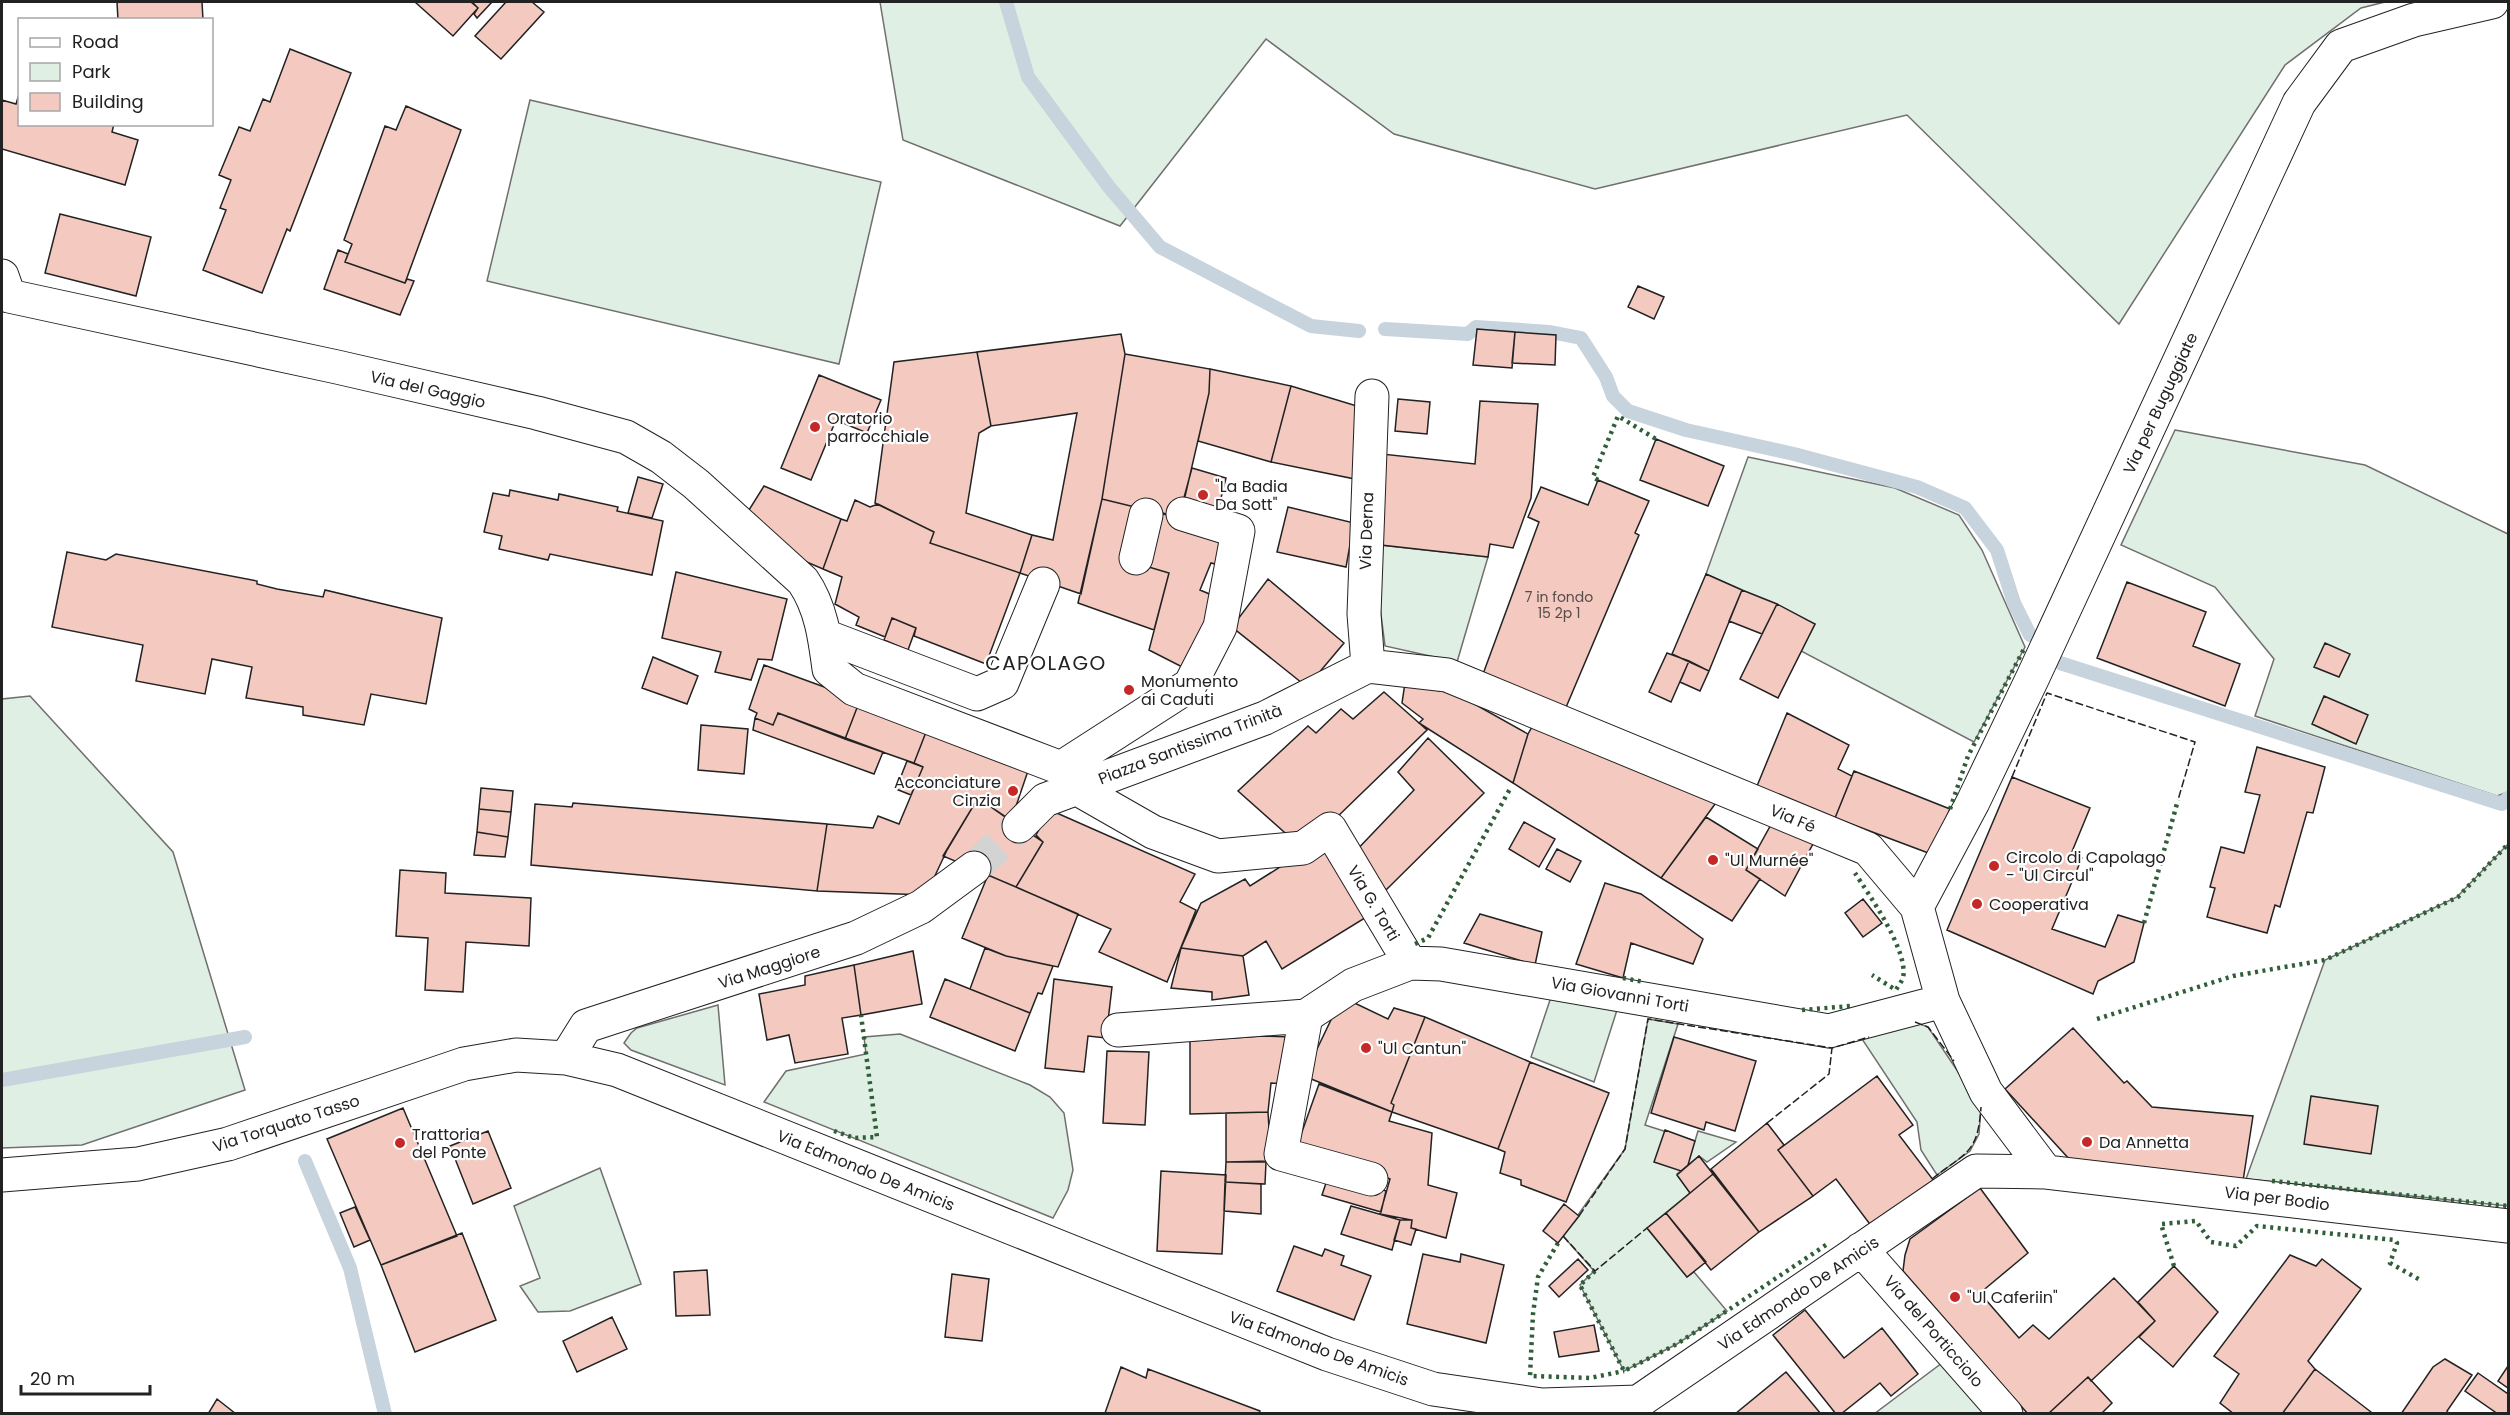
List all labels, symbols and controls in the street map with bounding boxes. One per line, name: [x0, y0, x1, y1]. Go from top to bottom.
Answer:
legend: [18, 18, 213, 126]
text: Road: [72, 29, 119, 54]
text: Park: [72, 59, 111, 84]
text: Building: [72, 89, 144, 114]
street label: Via per Buguggiate: [2117, 328, 2203, 478]
street label: Via del Gaggio: [368, 365, 488, 414]
place label: Oratorio parrocchiale: [827, 407, 929, 448]
marker: Oratorio parrocchiale: [808, 420, 822, 434]
place label: "La Badia Da Sott": [1215, 475, 1288, 516]
marker: "La Badia Da Sott": [1196, 488, 1210, 502]
street label: Via Derna: [1354, 492, 1379, 570]
house number: 7 in fondo 15 2p 1: [1525, 587, 1593, 623]
district label: CAPOLAGO: [985, 649, 1107, 677]
place label: Monumento ai Caduti: [1141, 670, 1238, 711]
marker: Monumento ai Caduti: [1122, 683, 1136, 697]
street label: Piazza Santissima Trinità: [1095, 699, 1286, 790]
place label: Acconciature Cinzia: [894, 771, 1001, 812]
marker: Acconciature Cinzia: [1006, 784, 1020, 798]
street label: Via Fé: [1766, 799, 1819, 838]
place label: Circolo di Capolago - "Ul Circul": [2006, 846, 2166, 887]
place label: "Ul Murnée": [1725, 849, 1814, 872]
marker: "Ul Murnée": [1706, 853, 1720, 867]
marker: Circolo di Capolago - "Ul Circul": [1987, 859, 2001, 873]
street label: Via G. Torti: [1342, 861, 1405, 945]
place label: Cooperativa: [1989, 893, 2089, 916]
marker: Cooperativa: [1970, 897, 1984, 911]
street label: Via Maggiore: [715, 940, 823, 995]
street label: Via Giovanni Torti: [1549, 971, 1691, 1018]
place label: "Ul Cantun": [1378, 1037, 1466, 1060]
marker: "Ul Cantun": [1359, 1041, 1373, 1055]
street label: Via Torquato Tasso: [210, 1089, 363, 1158]
place label: Trattoria del Ponte: [412, 1123, 487, 1164]
street label: Via Edmondo De Amicis: [773, 1124, 958, 1217]
place label: Da Annetta: [2099, 1131, 2189, 1154]
marker: Da Annetta: [2080, 1135, 2094, 1149]
marker: Trattoria del Ponte: [393, 1136, 407, 1150]
street label: Via per Bodio: [2223, 1181, 2331, 1216]
street label: Via Edmondo De Amicis: [1713, 1231, 1883, 1356]
street label: Via del Porticciolo: [1878, 1270, 1989, 1392]
place label: "Ul Caferiin": [1967, 1286, 2058, 1309]
marker: "Ul Caferiin": [1948, 1290, 1962, 1304]
street label: Via Edmondo De Amicis: [1226, 1305, 1412, 1392]
scale bar: [21, 1358, 150, 1396]
text: 20 m: [30, 1366, 75, 1391]

